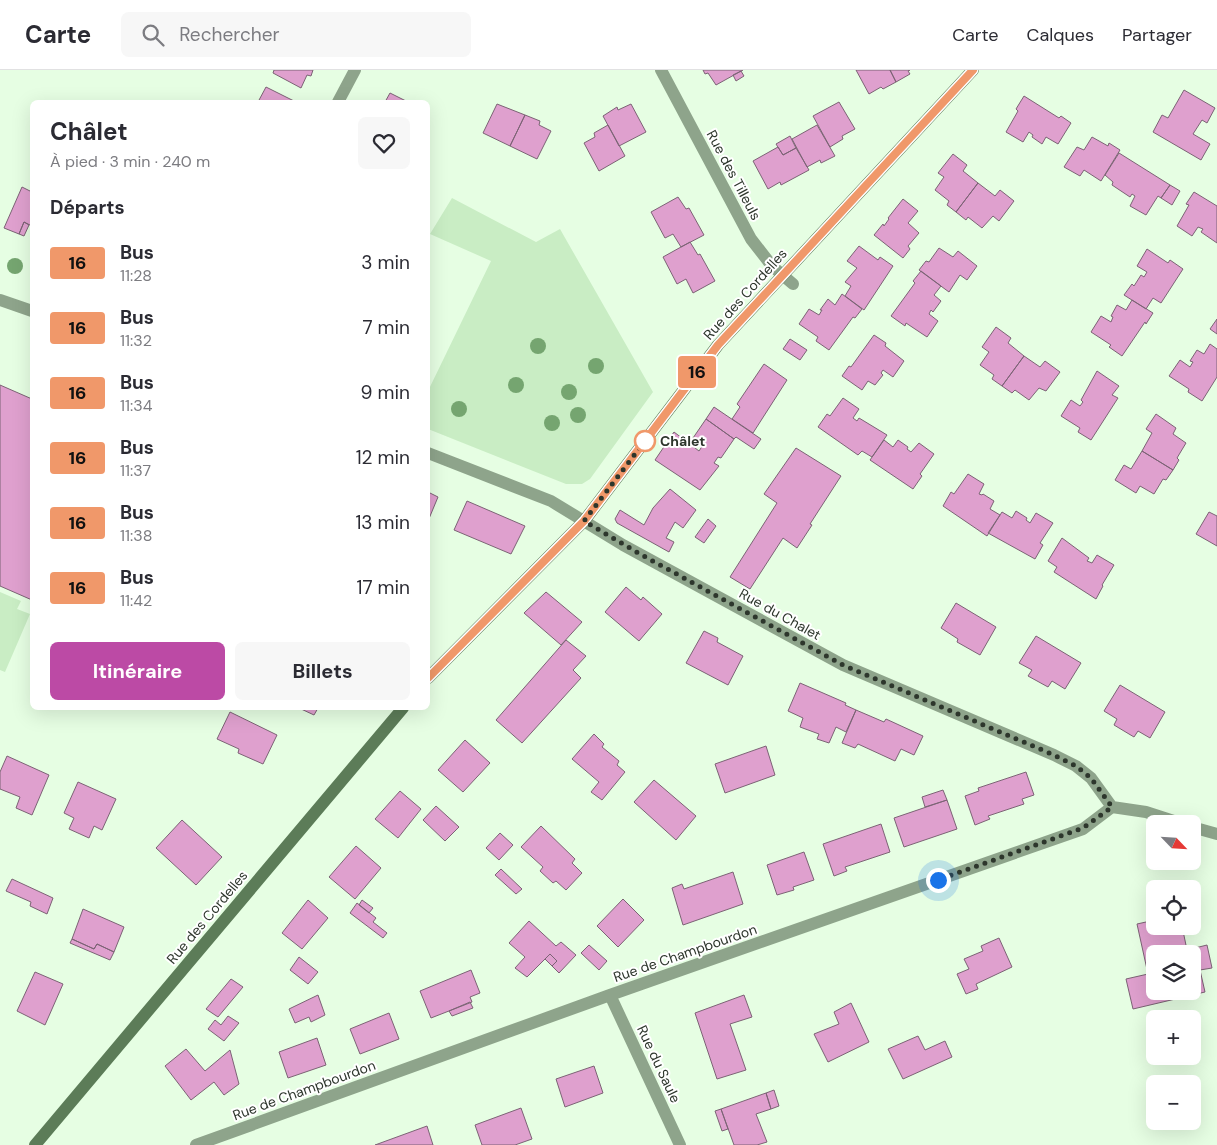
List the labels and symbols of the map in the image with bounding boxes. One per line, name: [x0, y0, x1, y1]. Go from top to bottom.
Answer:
street label: Rue des Tilleuls: [703, 127, 765, 223]
street label: Rue des Cordelles: [699, 245, 791, 343]
line badge: 16: [674, 356, 720, 388]
marker: Châlet: [634, 430, 656, 452]
place label: Châlet: [660, 432, 705, 450]
street label: Rue du Chalet: [736, 584, 824, 644]
north arrow: [1146, 815, 1201, 870]
street label: Rue des Cordelles: [163, 867, 251, 967]
your location: [926, 868, 951, 893]
street label: Rue de Champbourdon: [611, 920, 759, 986]
street label: Rue du Saule: [633, 1022, 685, 1106]
street label: Rue de Champbourdon: [230, 1056, 378, 1124]

